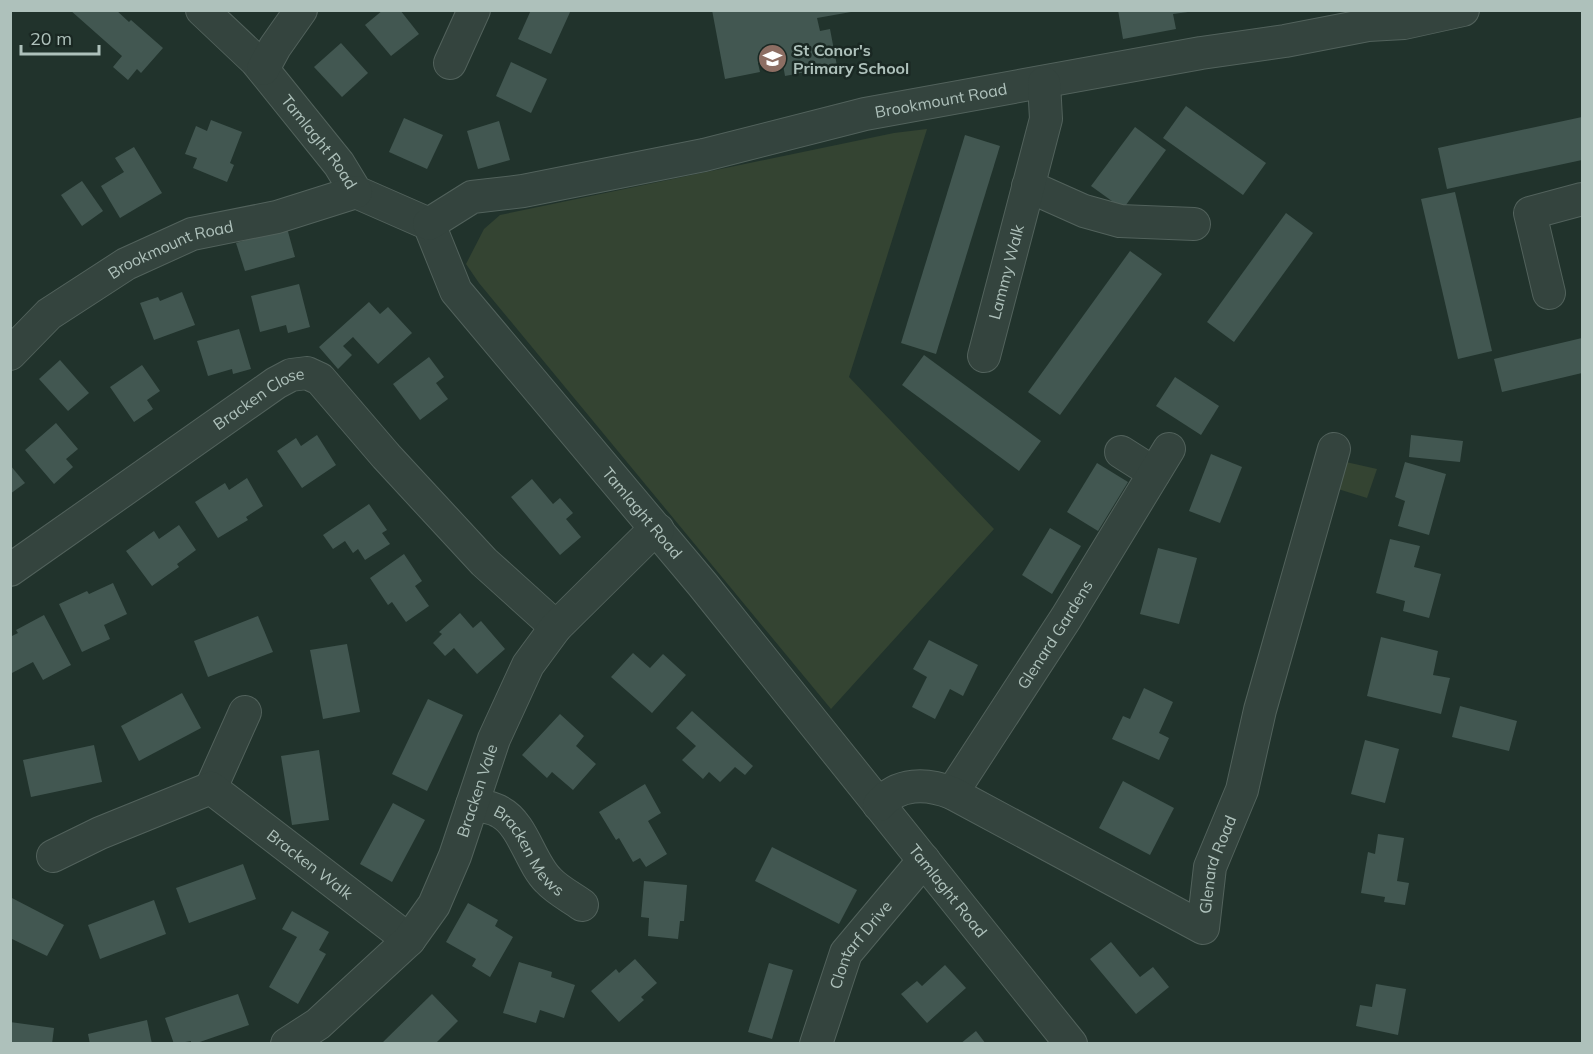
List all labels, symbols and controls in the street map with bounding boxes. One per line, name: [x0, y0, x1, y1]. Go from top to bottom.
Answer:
scale bar: [21, 18, 99, 56]
text: 20 m: [30, 27, 72, 50]
place label: St Conor's Primary School: [793, 40, 909, 78]
school or university icon: St Conor's Primary School: [756, 43, 788, 75]
street label: Brookmount Road: [873, 78, 1009, 122]
street label: Tamlaght Road: [277, 90, 362, 192]
street label: Brookmount Road: [104, 216, 235, 283]
street label: Lammy Walk: [984, 221, 1028, 322]
street label: Bracken Close: [209, 363, 306, 434]
street label: Tamlaght Road: [598, 463, 687, 563]
street label: Glenard Gardens: [1013, 576, 1097, 693]
street label: Bracken Vale: [452, 741, 502, 840]
street label: Bracken Mews: [491, 801, 568, 900]
street label: Glenard Road: [1195, 812, 1240, 915]
street label: Bracken Walk: [263, 825, 358, 904]
street label: Tamlaght Road: [905, 840, 991, 941]
street label: Clontarf Drive: [825, 896, 896, 992]

